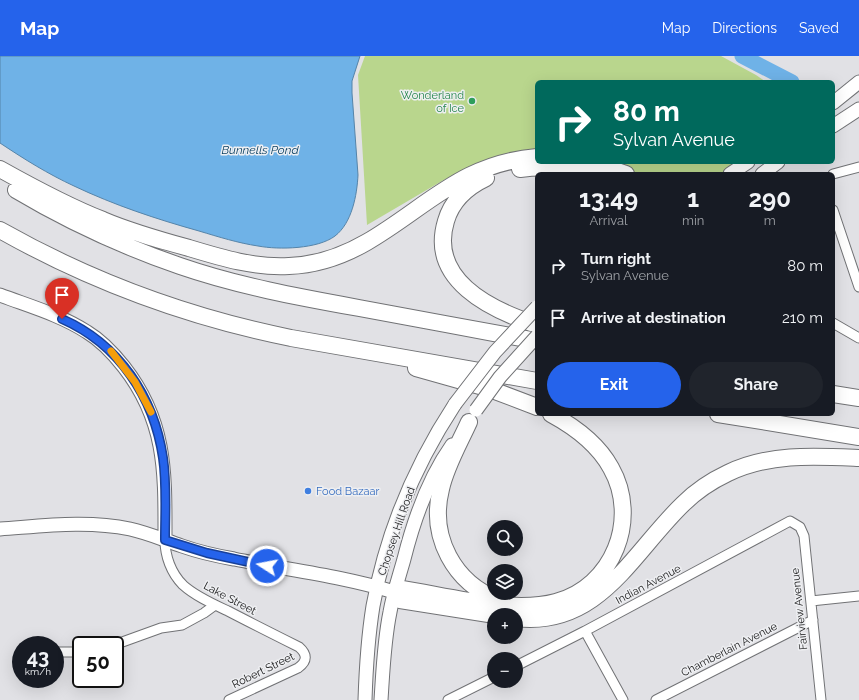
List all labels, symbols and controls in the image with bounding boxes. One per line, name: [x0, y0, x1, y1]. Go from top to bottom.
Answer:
text: Map: [20, 17, 59, 39]
text: Map: [662, 20, 690, 36]
text: Directions: [712, 20, 777, 36]
text: Saved: [799, 20, 839, 36]
place label: Wonderland of Ice: [401, 89, 465, 115]
text: 80 m: [613, 95, 680, 128]
marker: Wonderland of Ice: [467, 96, 477, 106]
icon: right: [547, 96, 599, 148]
text: Sylvan Avenue: [613, 129, 735, 150]
water label: Bunnells Pond: [221, 143, 299, 157]
text: 13:49: [579, 184, 638, 213]
text: 1: [687, 184, 699, 213]
text: 290: [749, 184, 791, 213]
text: Arrival: [589, 213, 628, 228]
text: min: [682, 213, 704, 228]
text: m: [764, 213, 776, 228]
text: Turn right: [581, 250, 651, 268]
icon: right: [547, 255, 569, 277]
text: 80 m: [787, 257, 823, 275]
text: Sylvan Avenue: [581, 268, 669, 283]
pin: [45, 278, 79, 319]
icon: arrive: [51, 284, 73, 306]
icon: arrive: [547, 307, 569, 329]
text: Arrive at destination: [581, 309, 726, 327]
text: 210 m: [782, 309, 823, 327]
button: Exit: [547, 362, 681, 408]
button: Share: [689, 362, 823, 408]
place label: Food Bazaar: [316, 485, 380, 498]
street label: Chopsey Hill Road: [375, 485, 418, 577]
marker: Food Bazaar: [303, 486, 313, 496]
map controls: [487, 520, 523, 688]
button: search: [487, 520, 523, 556]
position arrow: [246, 545, 288, 587]
street label: Indian Avenue: [613, 562, 683, 607]
button: layers: [487, 564, 523, 600]
street label: Fairview Avenue: [789, 567, 810, 651]
street label: Lake Street: [201, 579, 259, 618]
button: +: [487, 608, 523, 644]
street label: Chamberlain Avenue: [679, 619, 780, 679]
speed limit sign: 50: [72, 636, 124, 688]
text: 43: [27, 645, 49, 669]
street label: Robert Street: [230, 650, 297, 691]
button: −: [487, 652, 523, 688]
text: km/h: [25, 666, 51, 677]

